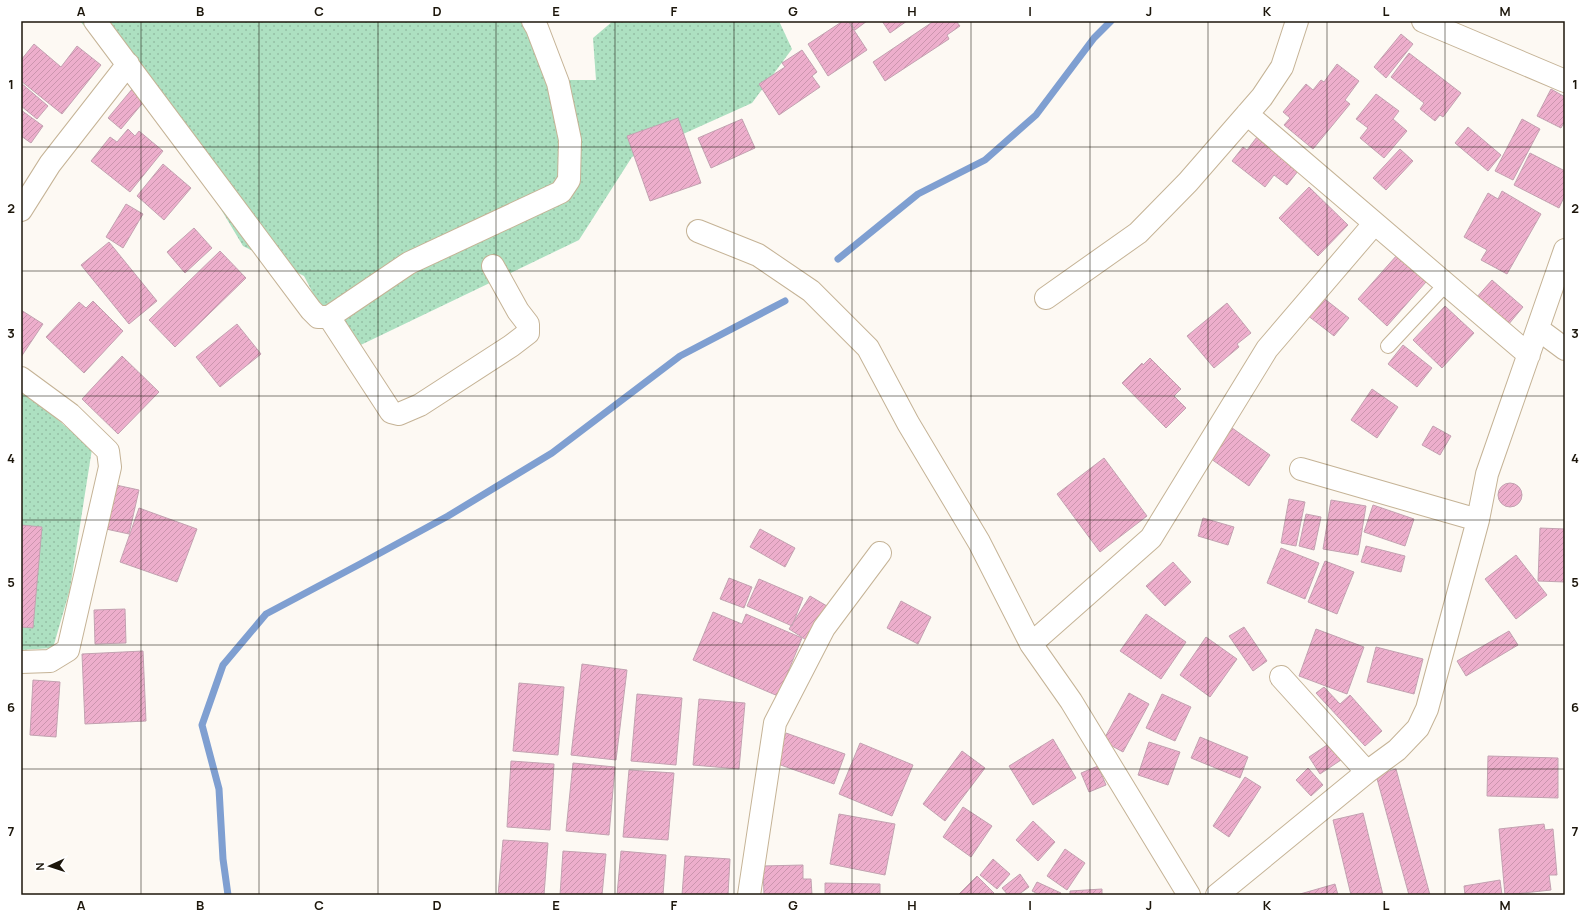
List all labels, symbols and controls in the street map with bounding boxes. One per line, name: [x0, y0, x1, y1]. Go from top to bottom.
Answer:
text: A: [77, 2, 86, 20]
text: B: [196, 2, 204, 20]
text: C: [314, 2, 324, 20]
text: D: [432, 2, 442, 20]
text: E: [552, 2, 560, 20]
text: F: [671, 2, 678, 20]
text: G: [788, 2, 798, 20]
text: H: [907, 2, 917, 20]
text: I: [1028, 2, 1032, 20]
text: J: [1146, 2, 1152, 20]
text: K: [1263, 2, 1272, 20]
text: L: [1383, 2, 1390, 20]
text: M: [1499, 2, 1511, 20]
text: 1: [8, 75, 14, 93]
text: 1: [1572, 75, 1578, 93]
text: 2: [7, 199, 15, 217]
text: 2: [1571, 199, 1579, 217]
text: 3: [7, 324, 15, 342]
text: 3: [1571, 324, 1579, 342]
text: 4: [7, 449, 15, 467]
text: 4: [1571, 449, 1579, 467]
text: 5: [7, 573, 15, 591]
text: 5: [1571, 573, 1579, 591]
text: 6: [7, 698, 15, 716]
text: 6: [1571, 698, 1579, 716]
text: 7: [8, 822, 15, 840]
text: 7: [1572, 822, 1579, 840]
north arrow: [30, 846, 70, 886]
text: N: [32, 862, 47, 871]
text: A: [77, 896, 86, 914]
text: B: [196, 896, 204, 914]
text: C: [314, 896, 324, 914]
text: D: [432, 896, 442, 914]
text: E: [552, 896, 560, 914]
text: F: [671, 896, 678, 914]
text: G: [788, 896, 798, 914]
text: H: [907, 896, 917, 914]
text: I: [1028, 896, 1032, 914]
text: J: [1146, 896, 1152, 914]
text: K: [1263, 896, 1272, 914]
text: L: [1383, 896, 1390, 914]
text: M: [1499, 896, 1511, 914]

